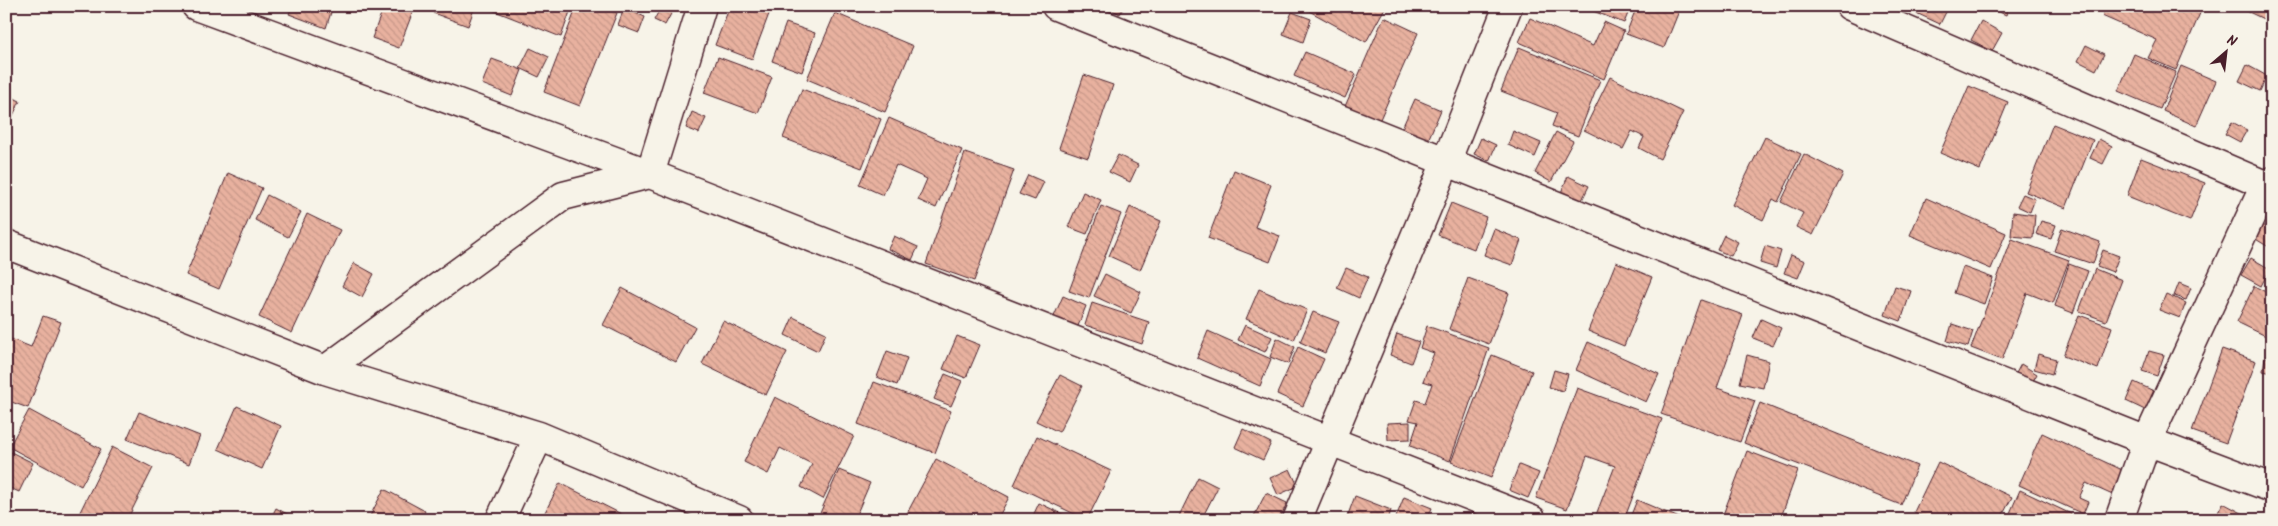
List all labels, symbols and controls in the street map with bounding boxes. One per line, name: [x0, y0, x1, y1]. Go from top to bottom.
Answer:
north arrow: [2200, 28, 2250, 78]
text: N: [2223, 30, 2241, 53]

